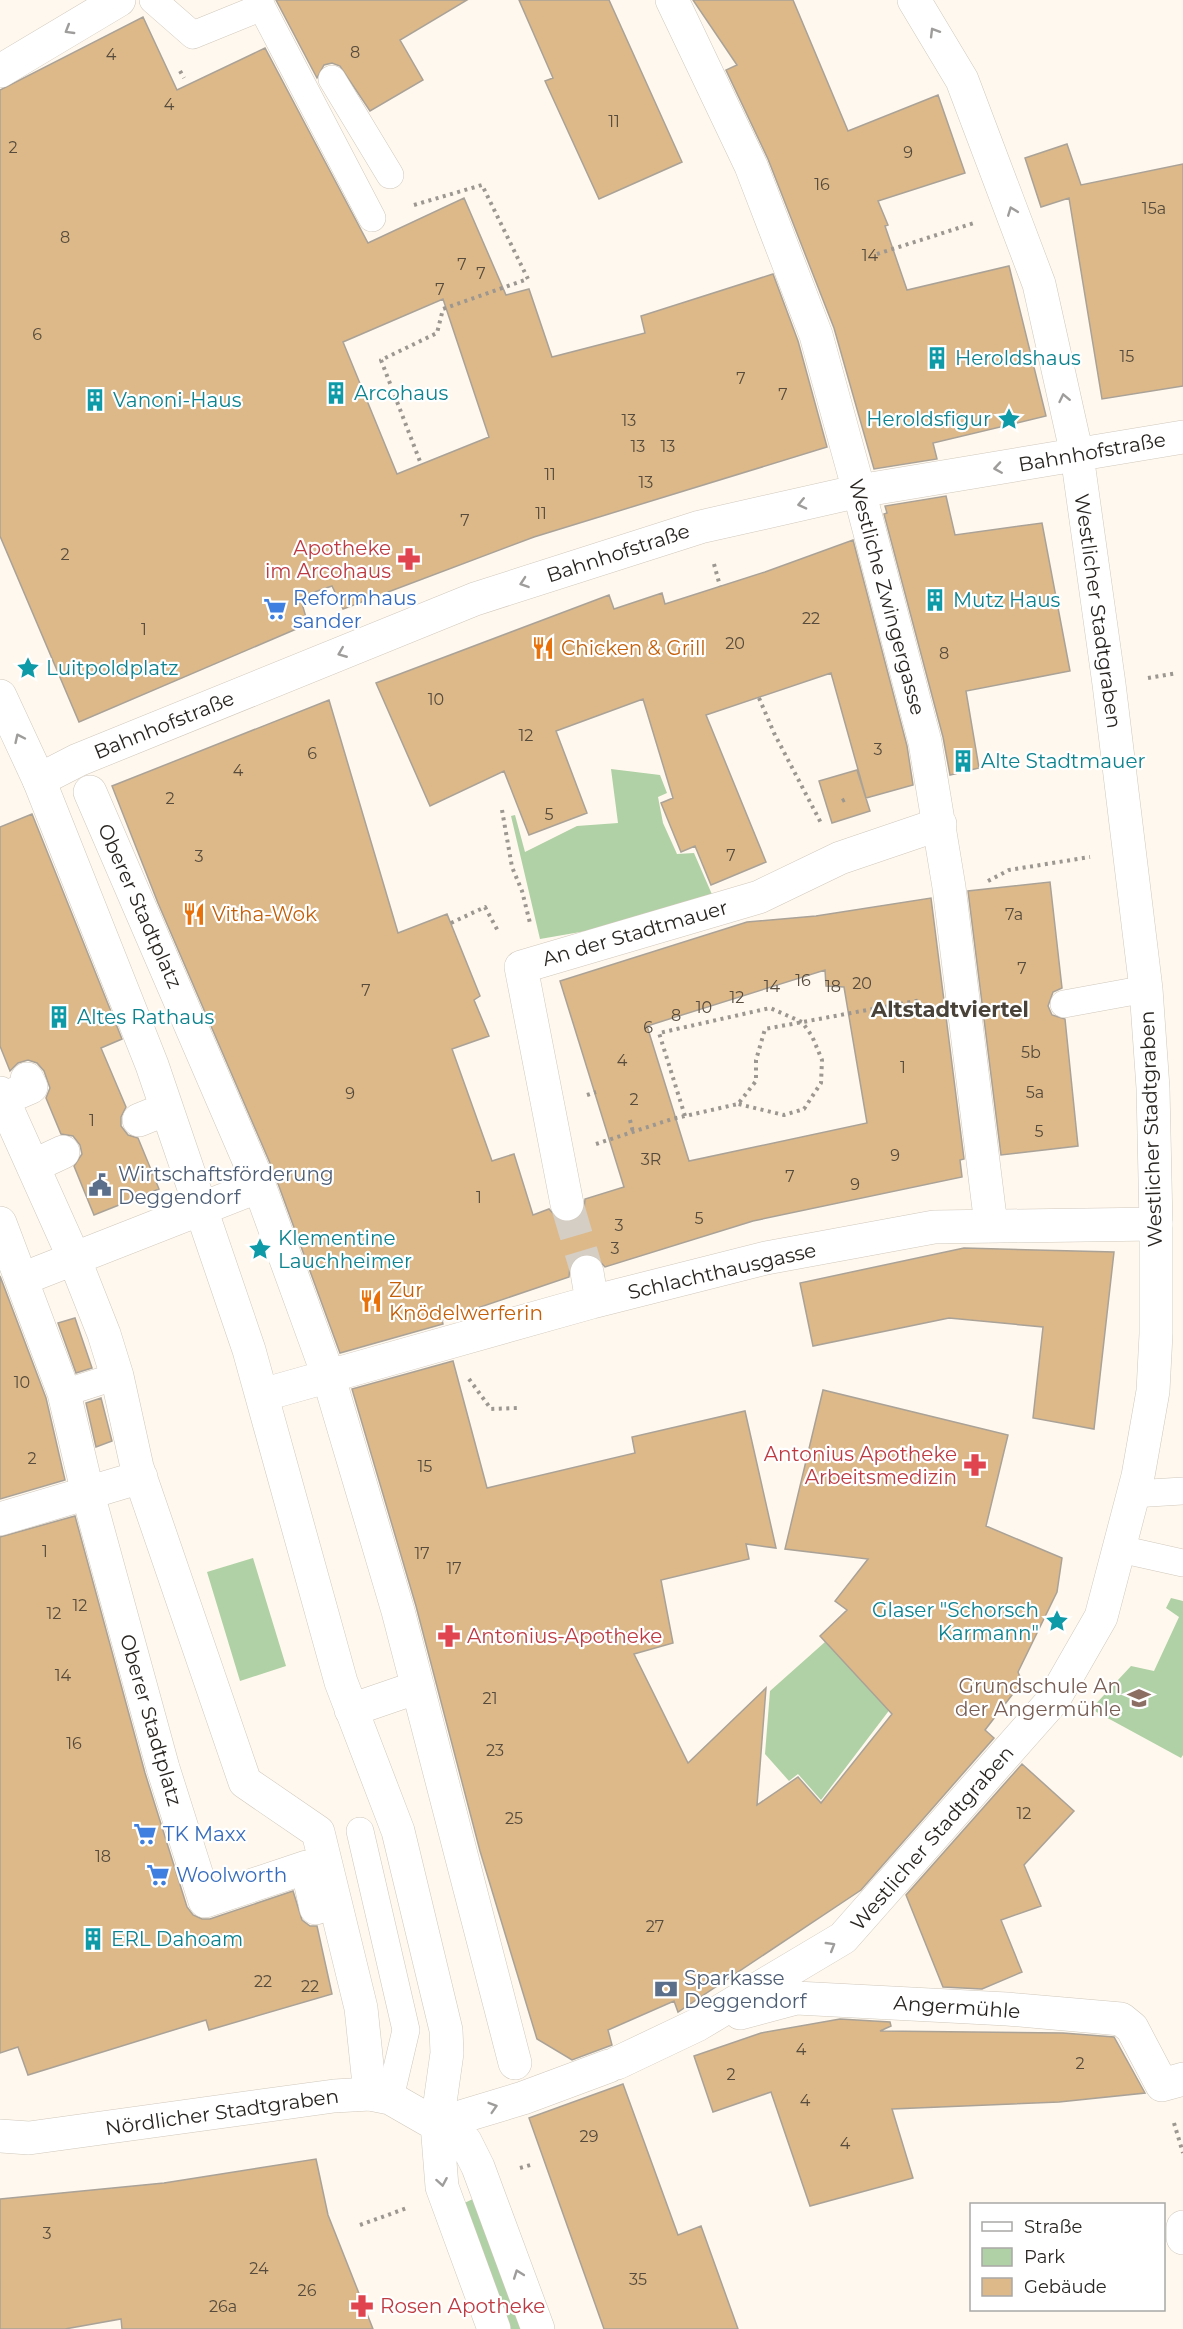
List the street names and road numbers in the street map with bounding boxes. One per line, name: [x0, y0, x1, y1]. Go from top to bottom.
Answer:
street label: Bahnhofstraße: [1017, 427, 1167, 477]
street label: Westliche Zwingergasse: [844, 476, 930, 718]
street label: Westlicher Stadtgraben: [1070, 492, 1126, 730]
street label: Bahnhofstraße: [543, 519, 693, 587]
street label: Bahnhofstraße: [90, 686, 238, 764]
street label: Oberer Stadtplatz: [93, 820, 187, 992]
street label: An der Stadtmauer: [539, 895, 731, 971]
street label: Westlicher Stadtgraben: [1135, 1010, 1167, 1248]
street label: Schlachthausgasse: [626, 1238, 818, 1304]
street label: Oberer Stadtplatz: [115, 1631, 187, 1809]
street label: Westlicher Stadtgraben: [845, 1741, 1019, 1935]
street label: Angermühle: [893, 1991, 1021, 2023]
street label: Nördlicher Stadtgraben: [104, 2084, 340, 2140]

